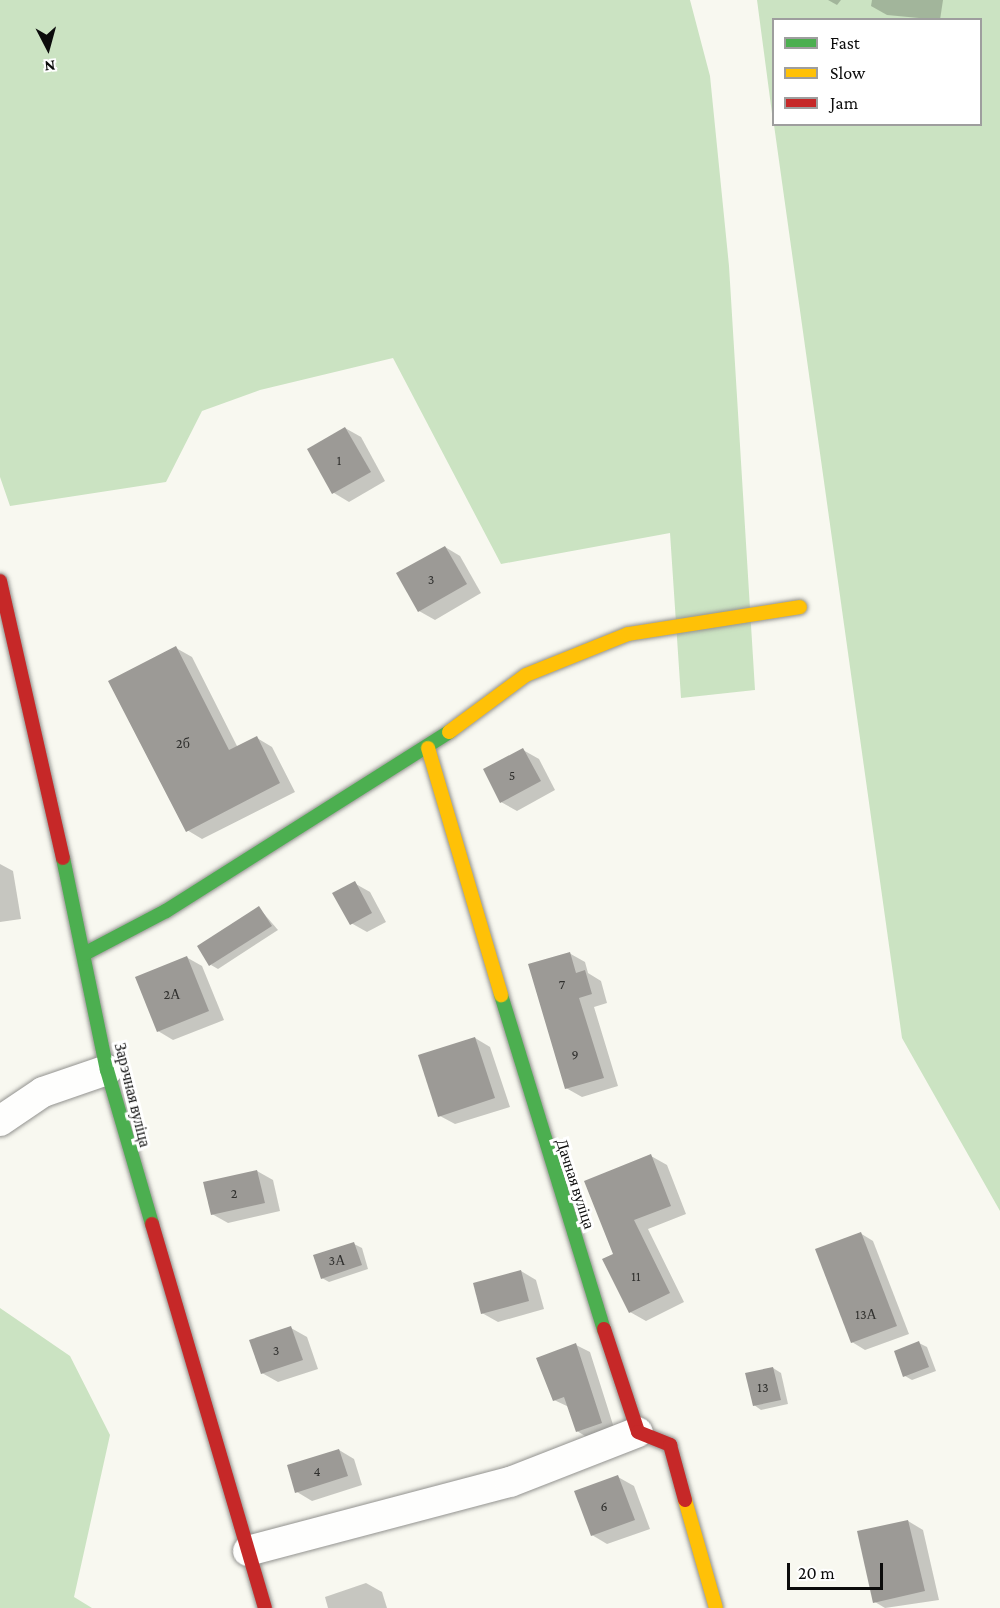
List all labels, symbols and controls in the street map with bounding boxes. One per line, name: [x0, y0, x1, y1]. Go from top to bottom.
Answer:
north arrow: [18, 18, 78, 78]
legend: [772, 18, 982, 126]
text: Fast: [830, 33, 860, 53]
text: N: [44, 57, 56, 75]
text: Slow: [830, 63, 865, 83]
text: Jam: [830, 93, 858, 113]
house number: 1: [337, 452, 341, 468]
house number: 3: [428, 571, 434, 587]
house number: 2б: [176, 735, 190, 751]
house number: 5: [509, 767, 515, 783]
house number: 7: [559, 976, 565, 992]
house number: 2А: [164, 986, 180, 1002]
street label: Зарэчная вуліца: [110, 1041, 154, 1149]
house number: 9: [571, 1046, 579, 1062]
street label: Дачная вуліца: [551, 1136, 599, 1232]
house number: 2: [231, 1185, 237, 1201]
house number: 3А: [329, 1252, 345, 1268]
house number: 11: [631, 1268, 641, 1284]
house number: 13А: [855, 1306, 877, 1322]
house number: 3: [273, 1342, 279, 1358]
house number: 13: [757, 1379, 769, 1395]
house number: 4: [313, 1463, 321, 1479]
house number: 6: [600, 1498, 608, 1514]
scale bar: [790, 1551, 886, 1589]
text: 20 m: [798, 1563, 835, 1583]

